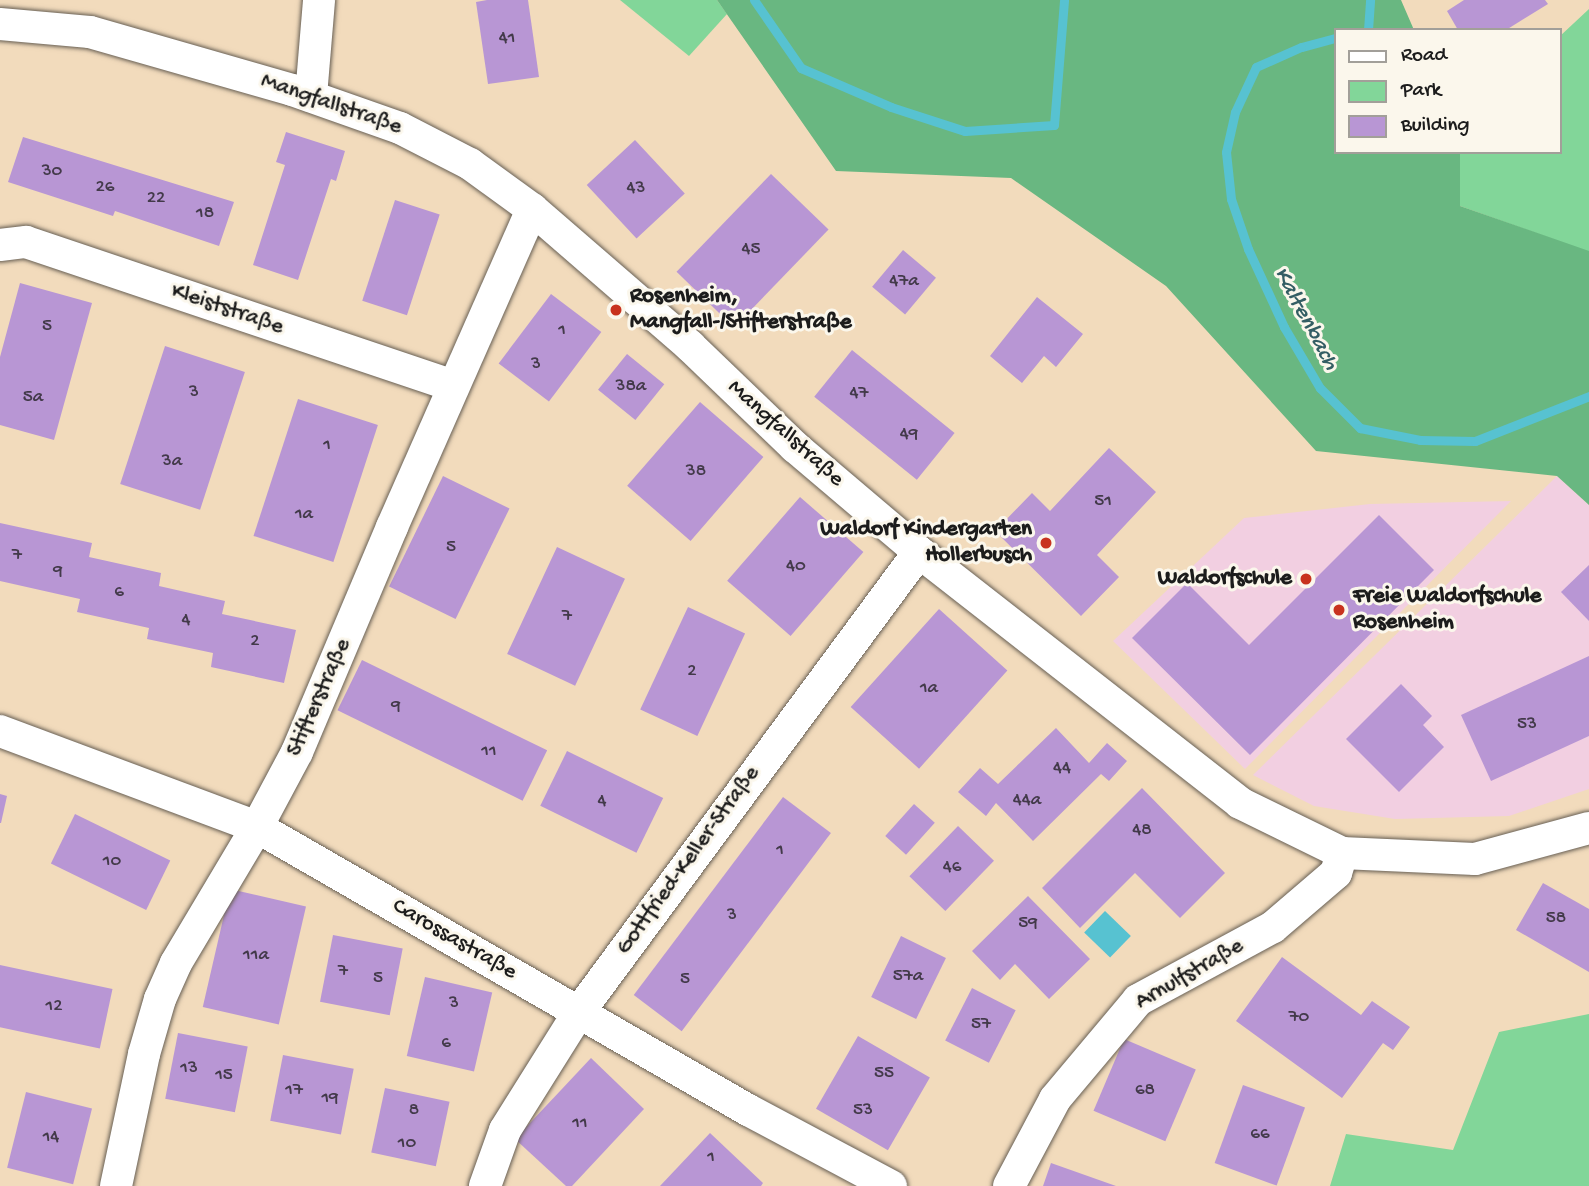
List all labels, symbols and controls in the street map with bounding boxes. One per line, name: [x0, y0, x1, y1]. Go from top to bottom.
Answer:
house number: 41: [499, 28, 515, 50]
legend: [1334, 28, 1561, 154]
text: Road: [1401, 44, 1447, 69]
street label: Mangfallstraße: [257, 68, 405, 142]
text: Park: [1401, 79, 1441, 104]
text: Building: [1401, 114, 1470, 139]
house number: 30: [42, 161, 62, 183]
house number: 26: [96, 177, 114, 199]
house number: 43: [627, 178, 645, 200]
house number: 22: [147, 188, 165, 210]
house number: 18: [196, 203, 214, 225]
house number: 45: [742, 239, 760, 261]
water label: Kaltenbach: [1266, 263, 1344, 375]
house number: 47a: [889, 271, 919, 293]
street label: Kleiststraße: [167, 278, 287, 342]
place label: Rosenheim, Mangfall-/Stifterstraße: [630, 283, 852, 337]
marker: Rosenheim, Mangfall-/Stifterstraße: [608, 302, 624, 318]
house number: 5: [42, 316, 52, 338]
house number: 1: [558, 320, 566, 342]
house number: 3: [531, 354, 541, 376]
street label: Mangfallstraße: [721, 374, 849, 494]
house number: 38a: [616, 376, 646, 398]
house number: 3: [189, 382, 199, 404]
house number: 47: [850, 383, 868, 405]
house number: 5a: [23, 387, 43, 409]
house number: 49: [900, 424, 918, 446]
house number: 1: [323, 435, 331, 457]
house number: 3a: [162, 451, 182, 473]
house number: 38: [686, 461, 706, 483]
house number: 51: [1094, 491, 1112, 513]
house number: 1a: [295, 504, 313, 526]
place label: Waldorf Kindergarten Hollerbusch: [820, 516, 1032, 570]
marker: Waldorf Kindergarten Hollerbusch: [1038, 535, 1054, 551]
house number: 5: [446, 537, 456, 559]
house number: 7: [12, 545, 22, 567]
house number: 40: [786, 556, 806, 578]
house number: 9: [53, 561, 63, 583]
place label: Waldorfschule: [1158, 565, 1292, 593]
marker: Waldorfschule: [1298, 571, 1314, 587]
house number: 6: [114, 582, 124, 604]
place label: Freie Waldorfschule Rosenheim: [1353, 583, 1541, 637]
marker: Freie Waldorfschule Rosenheim: [1331, 602, 1347, 618]
house number: 7: [562, 606, 572, 628]
house number: 4: [182, 610, 190, 632]
house number: 2: [250, 631, 260, 653]
street label: Stifterstraße: [282, 635, 358, 761]
house number: 2: [687, 661, 697, 683]
house number: 1a: [920, 678, 938, 700]
house number: 9: [391, 696, 401, 718]
house number: 53: [1517, 714, 1537, 736]
house number: 11: [481, 741, 497, 763]
house number: 44: [1053, 758, 1071, 780]
street label: Gottfried-Keller-Straße: [611, 761, 767, 961]
house number: 44a: [1013, 790, 1041, 812]
house number: 4: [598, 791, 606, 813]
house number: 48: [1132, 820, 1152, 842]
house number: 1: [776, 840, 784, 862]
house number: 10: [103, 851, 121, 873]
house number: 46: [943, 857, 961, 879]
street label: Carossastraße: [387, 893, 521, 987]
house number: 3: [727, 905, 737, 927]
house number: 58: [1546, 908, 1566, 930]
house number: 59: [1018, 913, 1038, 935]
street label: Arnulfstraße: [1131, 933, 1249, 1017]
house number: 11a: [243, 945, 269, 967]
house number: 7: [338, 961, 348, 983]
house number: 57a: [893, 966, 923, 988]
house number: 5: [373, 968, 383, 990]
house number: 5: [680, 969, 690, 991]
house number: 3: [449, 993, 459, 1015]
house number: 12: [46, 996, 62, 1018]
house number: 70: [1289, 1007, 1309, 1029]
house number: 57: [971, 1014, 991, 1036]
house number: 6: [441, 1033, 451, 1055]
house number: 13: [180, 1058, 198, 1080]
house number: 55: [874, 1063, 894, 1085]
house number: 15: [215, 1065, 233, 1087]
house number: 17: [285, 1080, 303, 1102]
house number: 68: [1135, 1080, 1155, 1102]
house number: 19: [321, 1088, 339, 1110]
house number: 8: [409, 1100, 419, 1122]
house number: 53: [853, 1100, 873, 1122]
house number: 11: [572, 1113, 588, 1135]
house number: 66: [1250, 1124, 1270, 1146]
house number: 14: [43, 1127, 59, 1149]
house number: 10: [398, 1133, 416, 1155]
house number: 1: [707, 1147, 715, 1169]

